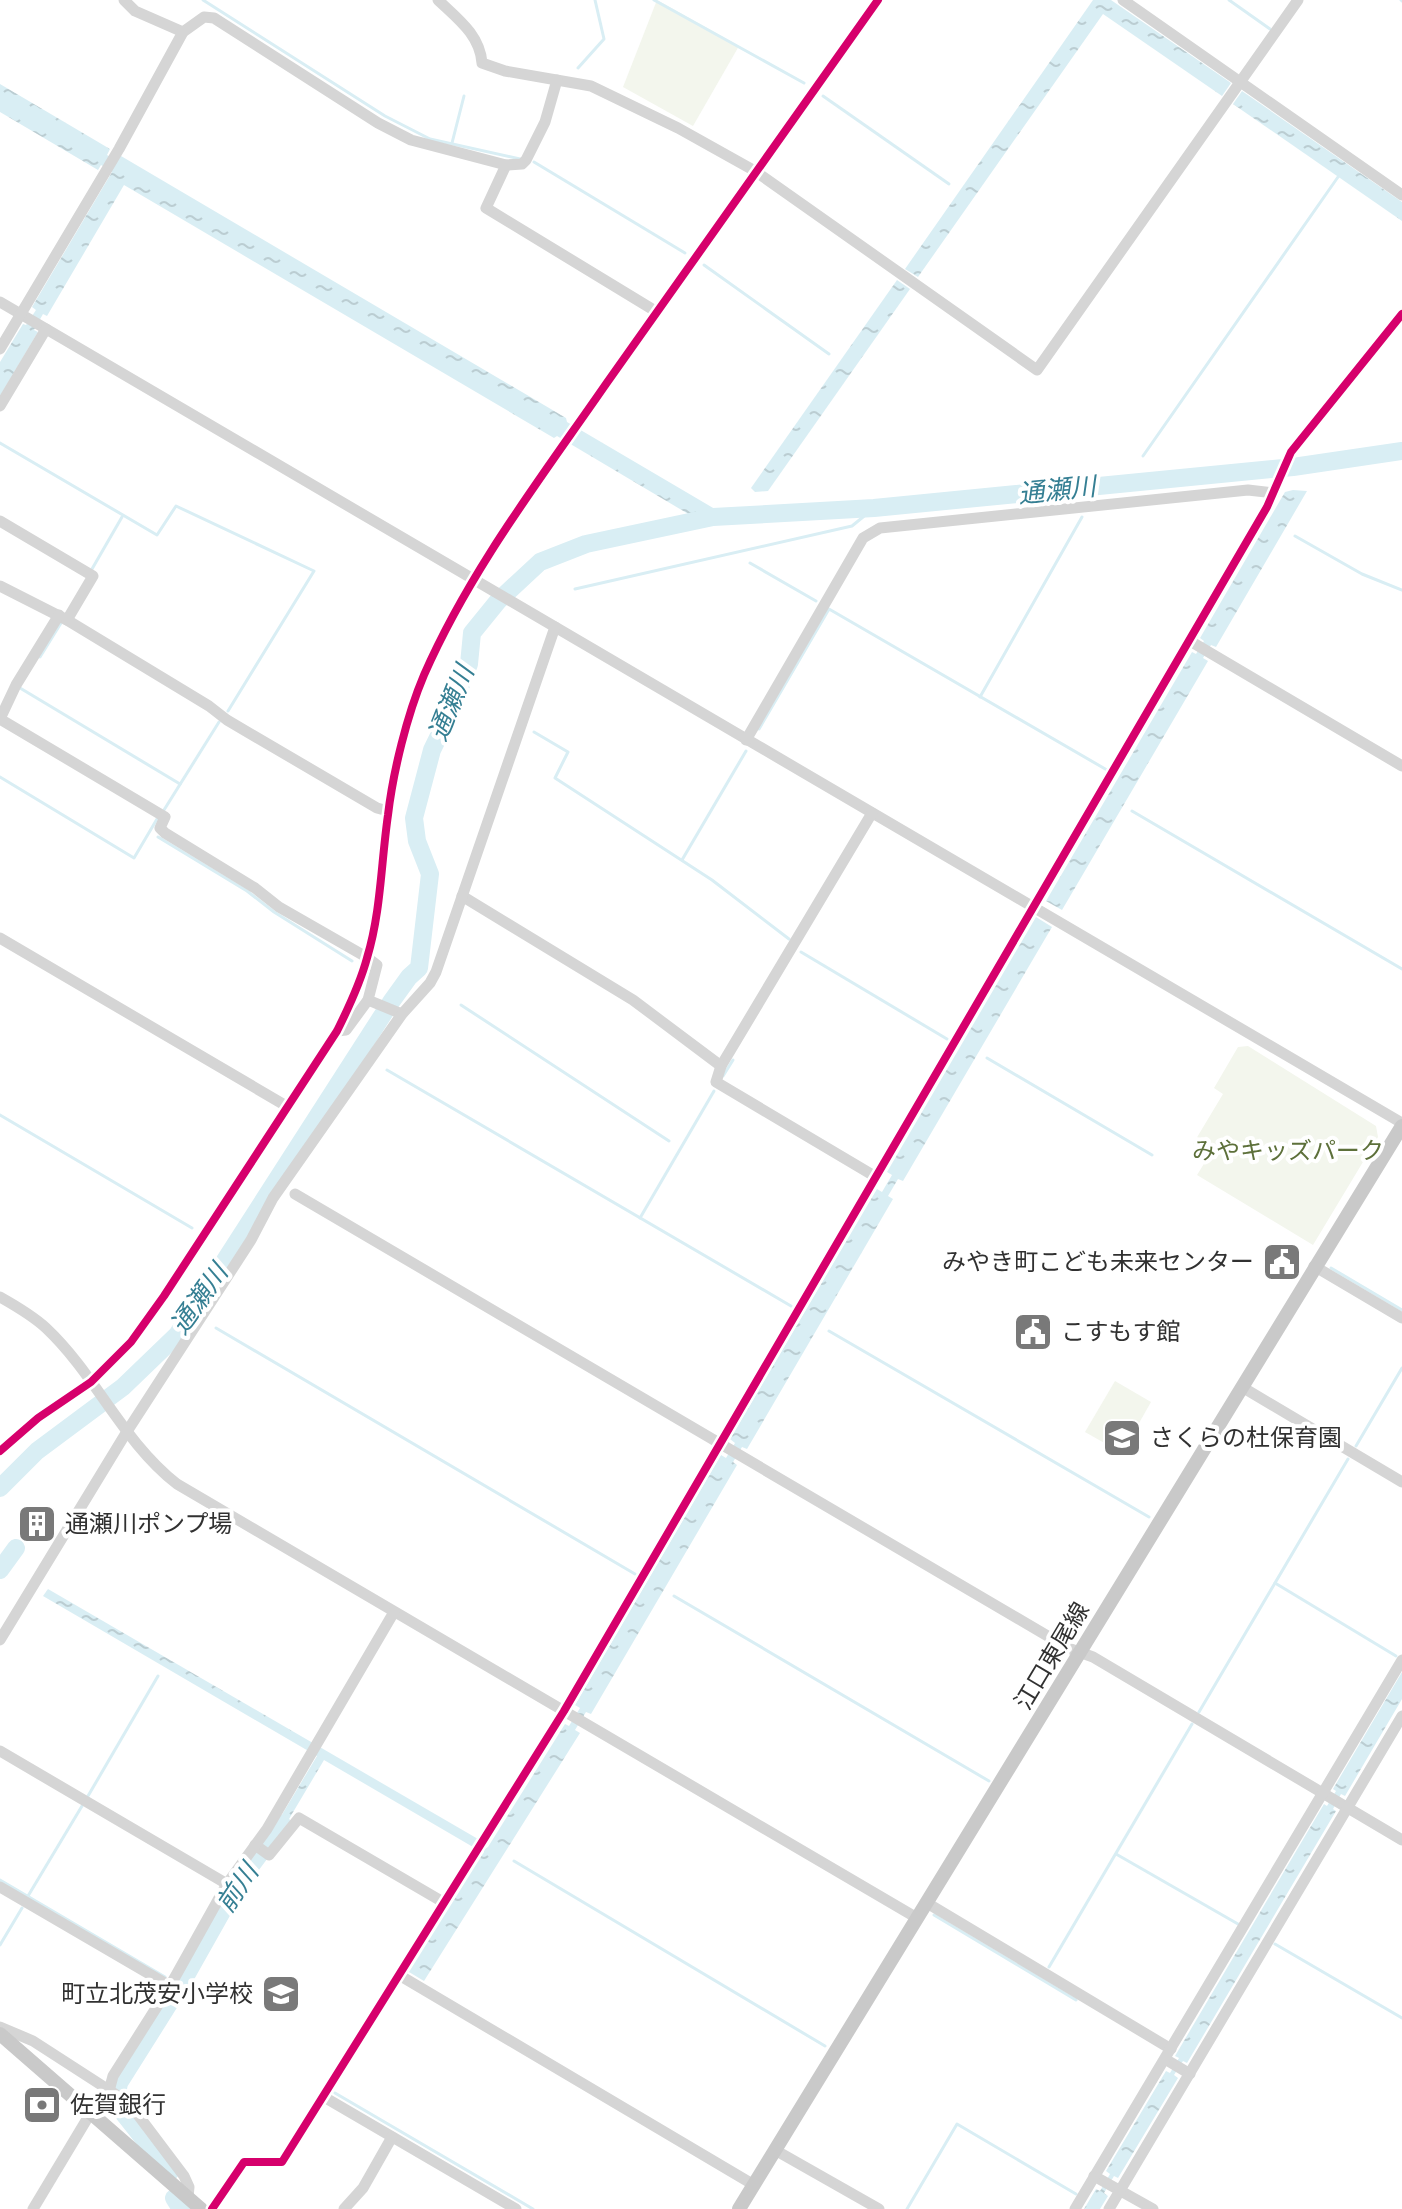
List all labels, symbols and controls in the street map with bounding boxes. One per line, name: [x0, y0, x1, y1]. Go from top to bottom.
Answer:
water label: 通瀬川: [1016, 469, 1100, 508]
water label: 通瀬川: [421, 658, 480, 744]
park label: みやキッズパーク: [1192, 1135, 1384, 1164]
public building icon: みやき町こども未来センター: [1261, 1241, 1303, 1283]
place label: みやき町こども未来センター: [942, 1246, 1254, 1275]
water label: 通瀬川: [163, 1255, 235, 1339]
public building icon: こすもす館: [1012, 1311, 1054, 1353]
place label: こすもす館: [1061, 1316, 1181, 1345]
school or university icon: さくらの杜保育園: [1101, 1417, 1143, 1459]
place label: さくらの杜保育園: [1150, 1422, 1342, 1451]
building icon: 通瀬川ポンプ場: [16, 1503, 58, 1545]
place label: 通瀬川ポンプ場: [65, 1508, 232, 1537]
street label: 江口東尾線: [1007, 1596, 1094, 1714]
water label: 前川: [208, 1854, 265, 1917]
school or university icon: 町立北茂安小学校: [260, 1973, 302, 2015]
place label: 町立北茂安小学校: [61, 1978, 253, 2007]
bank icon: 佐賀銀行: [21, 2084, 63, 2126]
place label: 佐賀銀行: [70, 2089, 166, 2118]

